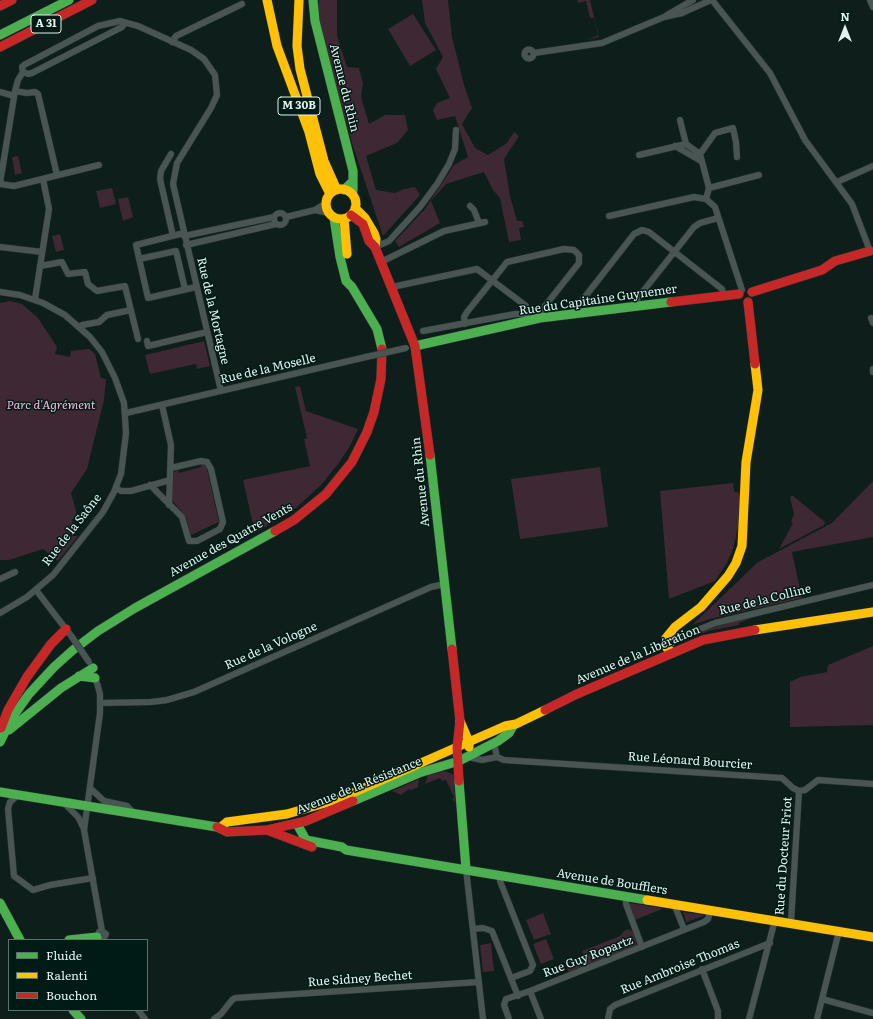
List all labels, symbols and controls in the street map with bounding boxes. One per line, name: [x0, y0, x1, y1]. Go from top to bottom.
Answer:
north arrow: [825, 8, 865, 48]
text: N: [840, 8, 850, 24]
road number: A 31: [31, 15, 61, 33]
street label: Avenue du Rhin: [326, 43, 362, 133]
road number: M 30B: [278, 97, 320, 115]
street label: Rue de la Mortagne: [194, 256, 232, 366]
street label: Rue du Capitaine Guynemer: [518, 282, 678, 318]
street label: Rue de la Moselle: [219, 351, 317, 387]
park label: Parc d'Agrément: [6, 398, 96, 412]
street label: Avenue du Rhin: [409, 436, 433, 528]
street label: Rue de la Saône: [39, 491, 105, 569]
street label: Avenue des Quatre Vents: [167, 500, 295, 580]
street label: Rue de la Colline: [717, 582, 813, 618]
street label: Rue de la Vologne: [223, 619, 319, 673]
street label: Avenue de la Libération: [574, 622, 702, 688]
street label: Rue Léonard Bourcier: [627, 749, 753, 773]
street label: Avenue de la Résistance: [294, 754, 424, 818]
street label: Rue du Docteur Friot: [773, 796, 795, 916]
street label: Avenue de Boufflers: [556, 866, 668, 898]
street label: Rue Guy Ropartz: [541, 933, 635, 981]
street label: Rue Ambroise Thomas: [618, 937, 742, 997]
legend: [8, 939, 148, 1011]
text: Fluide: [46, 946, 82, 964]
text: Ralenti: [46, 966, 87, 984]
street label: Rue Sidney Bechet: [307, 968, 413, 990]
text: Bouchon: [46, 986, 97, 1004]

